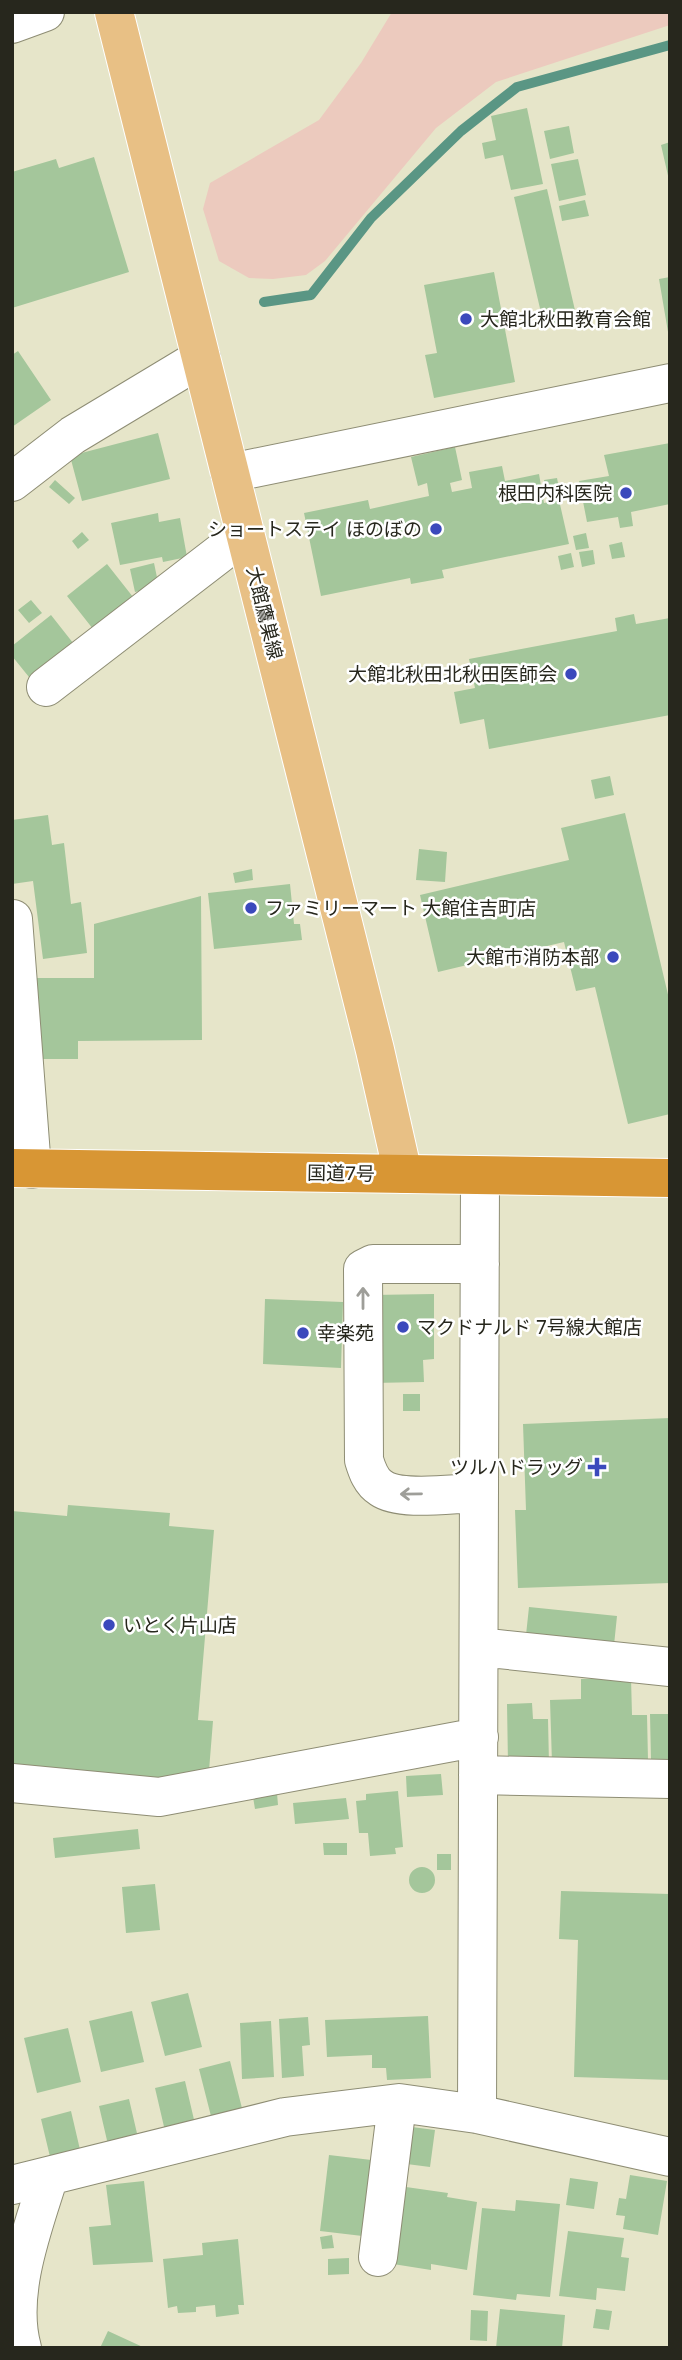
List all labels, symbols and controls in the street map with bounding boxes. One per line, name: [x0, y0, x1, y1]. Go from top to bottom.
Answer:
place label: 大館北秋田教育会館: [480, 306, 651, 332]
marker: 大館北秋田教育会館: [458, 311, 474, 327]
place label: 根田内科医院: [498, 480, 612, 506]
marker: 根田内科医院: [618, 485, 634, 501]
place label: ショートステイ ほのぼの: [208, 516, 422, 542]
marker: ショートステイ ほのぼの: [428, 521, 444, 537]
street label: 大館鷹巣線: [241, 564, 289, 662]
place label: 大館北秋田北秋田医師会: [348, 661, 557, 687]
marker: 大館北秋田北秋田医師会: [563, 666, 579, 682]
place label: ファミリーマート 大館住吉町店: [265, 895, 536, 921]
marker: ファミリーマート 大館住吉町店: [243, 900, 259, 916]
place label: 大館市消防本部: [466, 944, 599, 970]
marker: 大館市消防本部: [605, 949, 621, 965]
street label: 国道7号: [307, 1159, 375, 1187]
one-way arrow: [356, 1287, 370, 1310]
place label: マクドナルド 7号線大館店: [417, 1314, 642, 1340]
marker: マクドナルド 7号線大館店: [395, 1319, 411, 1335]
place label: 幸楽苑: [317, 1320, 374, 1346]
marker: 幸楽苑: [295, 1325, 311, 1341]
place label: ツルハドラッグ: [450, 1454, 583, 1480]
marker: ツルハドラッグ: [589, 1459, 605, 1475]
one-way arrow: [400, 1488, 423, 1501]
place label: いとく片山店: [123, 1612, 236, 1638]
marker: いとく片山店: [101, 1617, 117, 1633]

